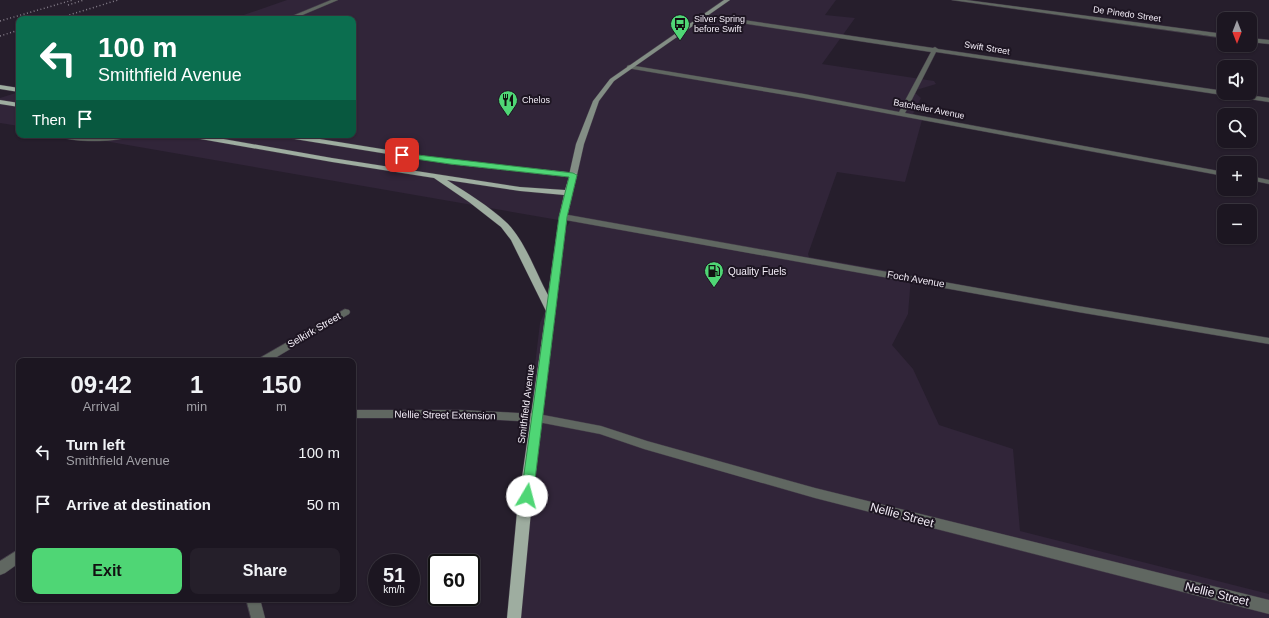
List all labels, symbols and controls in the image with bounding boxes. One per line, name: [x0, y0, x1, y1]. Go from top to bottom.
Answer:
street label: De Pinedo Street: [1092, 4, 1162, 24]
north arrow: [1217, 12, 1257, 52]
map controls: [1217, 12, 1257, 244]
bus stop icon: Silver Spring before Swift: [669, 13, 691, 41]
place label: Silver Spring before Swift: [694, 14, 745, 34]
icon: left: [32, 32, 84, 84]
text: 100 m: [98, 32, 177, 63]
street label: Swift Street: [963, 39, 1011, 57]
button: sound: [1217, 60, 1257, 100]
text: Smithfield Avenue: [98, 65, 242, 85]
restaurant icon: Chelos: [497, 89, 519, 117]
place label: Chelos: [522, 95, 551, 105]
street label: Batcheller Avenue: [893, 97, 965, 121]
icon: arrive: [74, 108, 96, 130]
button: search: [1217, 108, 1257, 148]
text: Then: [32, 111, 66, 128]
pin: [385, 138, 419, 172]
icon: arrive: [391, 144, 413, 166]
button: +: [1217, 156, 1257, 196]
button: −: [1217, 204, 1257, 244]
fuel station icon: Quality Fuels: [703, 260, 725, 288]
place label: Quality Fuels: [728, 266, 786, 277]
street label: Foch Avenue: [886, 269, 946, 290]
street label: Selkirk Street: [285, 310, 343, 350]
street label: Smithfield Avenue: [516, 363, 536, 444]
text: 09:42: [70, 371, 132, 398]
text: 1: [190, 371, 203, 398]
text: 150: [262, 371, 302, 398]
text: Arrival: [83, 399, 120, 414]
text: min: [186, 399, 207, 414]
text: m: [276, 399, 287, 414]
street label: Nellie Street Extension: [394, 409, 496, 421]
text: Turn left: [66, 436, 125, 453]
icon: left: [32, 441, 54, 463]
text: 100 m: [298, 444, 340, 461]
text: Smithfield Avenue: [66, 453, 170, 468]
position arrow: [506, 475, 548, 517]
icon: arrive: [32, 493, 54, 515]
text: Arrive at destination: [66, 496, 211, 513]
text: 50 m: [307, 496, 340, 513]
street label: Nellie Street: [869, 500, 936, 530]
button: Exit: [32, 548, 182, 594]
button: Share: [190, 548, 340, 594]
speed limit sign: 60: [428, 554, 480, 606]
text: 51: [383, 564, 405, 586]
street label: Nellie Street: [1184, 579, 1251, 609]
text: km/h: [383, 584, 405, 595]

